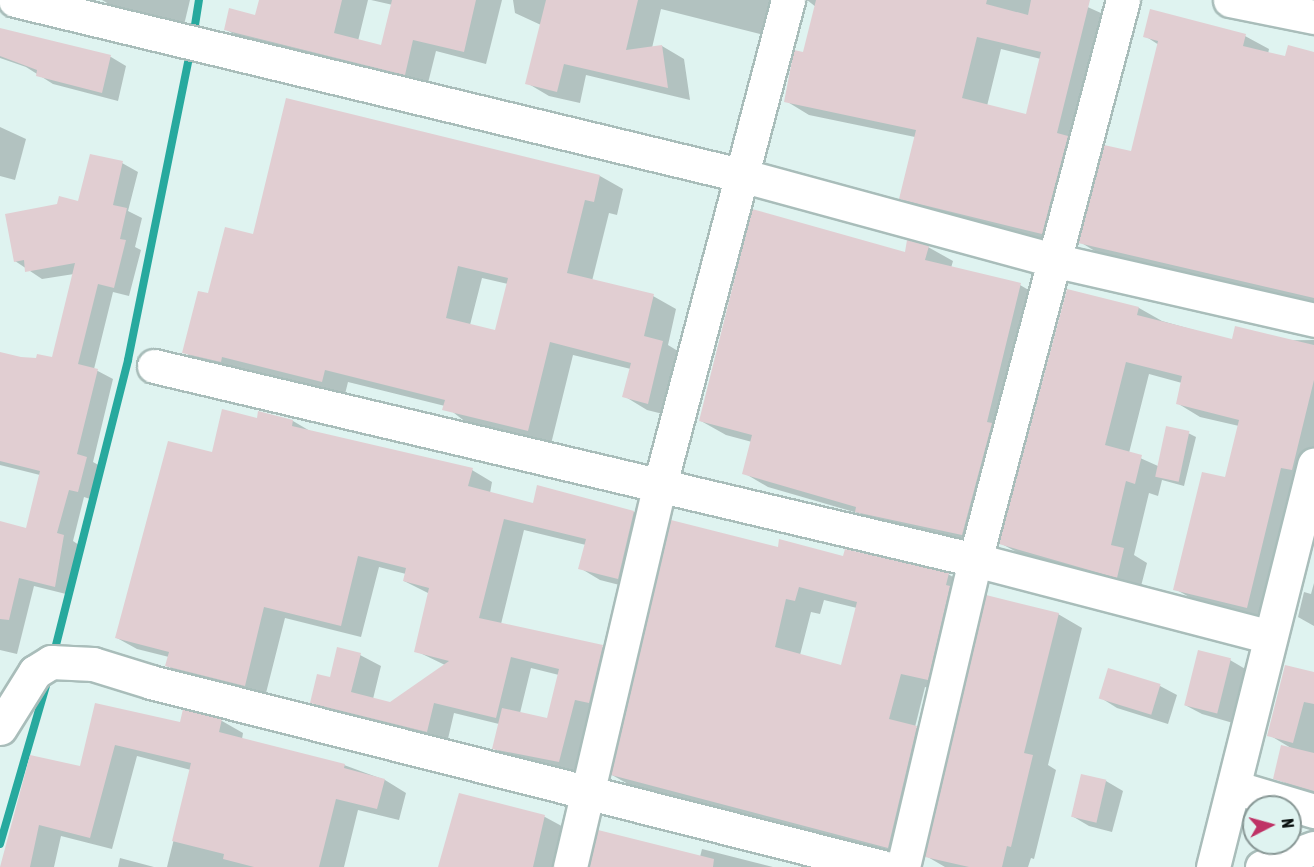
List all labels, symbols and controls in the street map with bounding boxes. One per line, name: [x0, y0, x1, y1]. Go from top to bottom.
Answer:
north arrow: [1242, 795, 1302, 855]
text: N: [1278, 818, 1297, 829]

